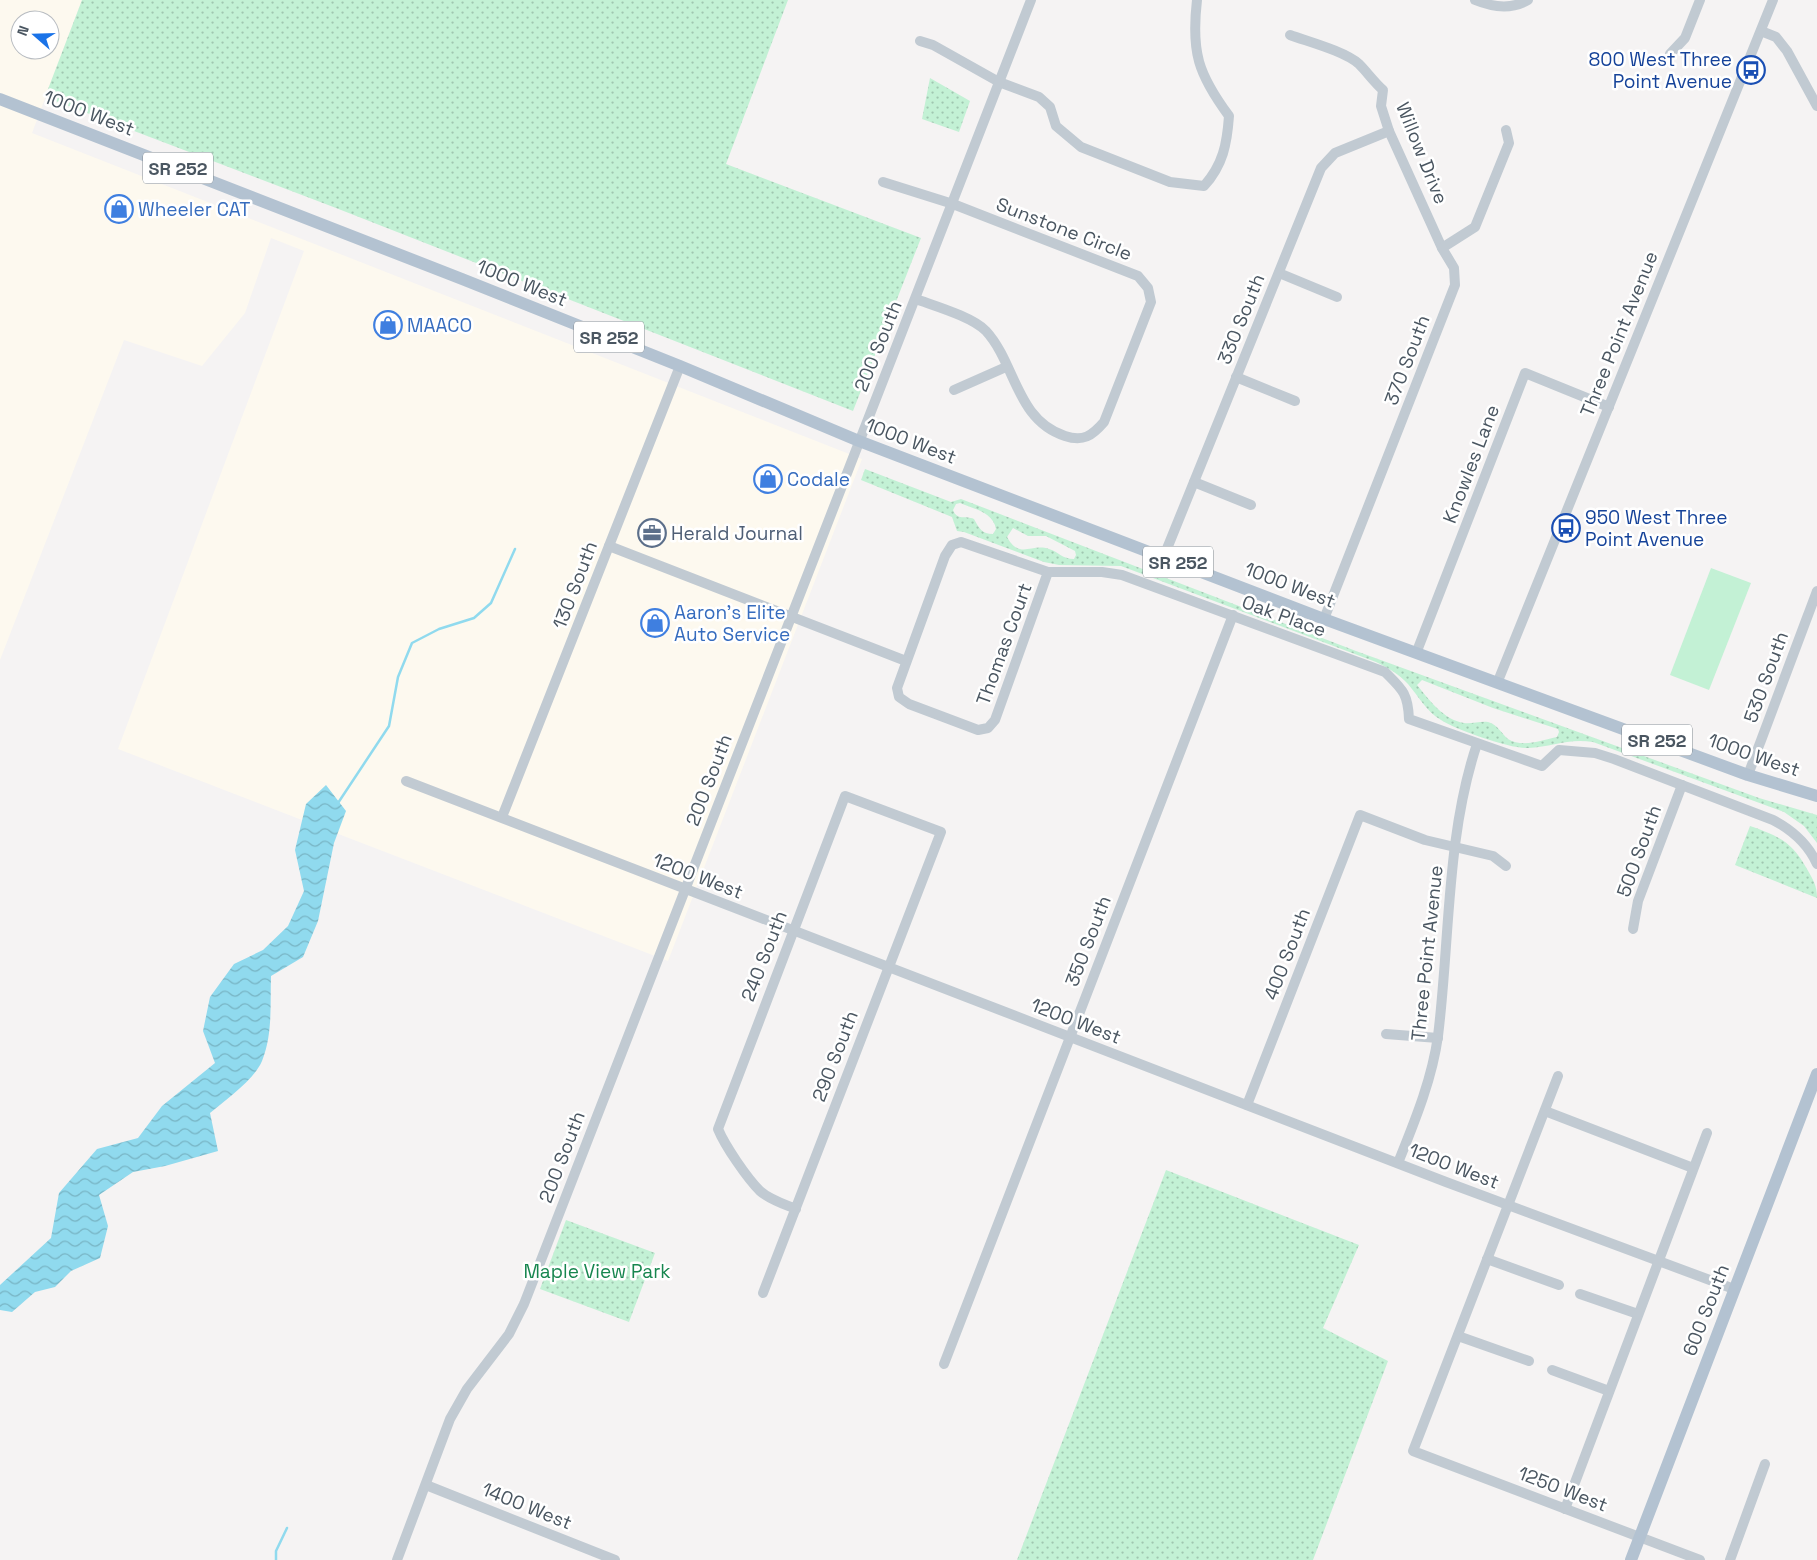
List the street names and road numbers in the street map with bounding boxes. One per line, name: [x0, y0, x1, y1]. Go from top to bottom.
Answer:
street label: 1000 West: [40, 84, 138, 142]
street label: Willow Drive: [1390, 98, 1454, 208]
road number: SR 252: [143, 152, 213, 184]
street label: Sunstone Circle: [992, 192, 1136, 266]
street label: Three Point Avenue: [1574, 248, 1664, 420]
street label: 1000 West: [473, 254, 571, 312]
street label: 330 South: [1212, 270, 1270, 368]
street label: 200 South: [848, 297, 908, 395]
street label: 370 South: [1378, 311, 1436, 409]
road number: SR 252: [574, 322, 644, 352]
street label: Knowles Lane: [1437, 401, 1505, 527]
street label: 1000 West: [862, 412, 960, 470]
street label: 130 South: [547, 538, 603, 632]
road number: SR 252: [1143, 546, 1213, 578]
street label: 1000 West: [1241, 556, 1339, 614]
street label: Thomas Court: [970, 580, 1038, 708]
street label: Oak Place: [1238, 589, 1330, 643]
street label: 530 South: [1738, 628, 1794, 726]
road number: SR 252: [1622, 724, 1692, 756]
street label: 1000 West: [1705, 728, 1803, 782]
street label: 200 South: [680, 731, 738, 829]
street label: 500 South: [1611, 802, 1667, 900]
street label: 1200 West: [649, 847, 747, 905]
street label: Three Point Avenue: [1405, 864, 1449, 1042]
street label: 350 South: [1059, 892, 1117, 990]
street label: 400 South: [1258, 904, 1316, 1004]
street label: 240 South: [735, 907, 793, 1005]
street label: 1200 West: [1027, 992, 1125, 1050]
street label: 290 South: [806, 1007, 864, 1105]
street label: 200 South: [533, 1108, 591, 1206]
street label: 1200 West: [1405, 1137, 1503, 1195]
street label: 600 South: [1677, 1261, 1735, 1359]
street label: 1250 West: [1515, 1461, 1611, 1517]
street label: 1400 West: [478, 1477, 576, 1535]

